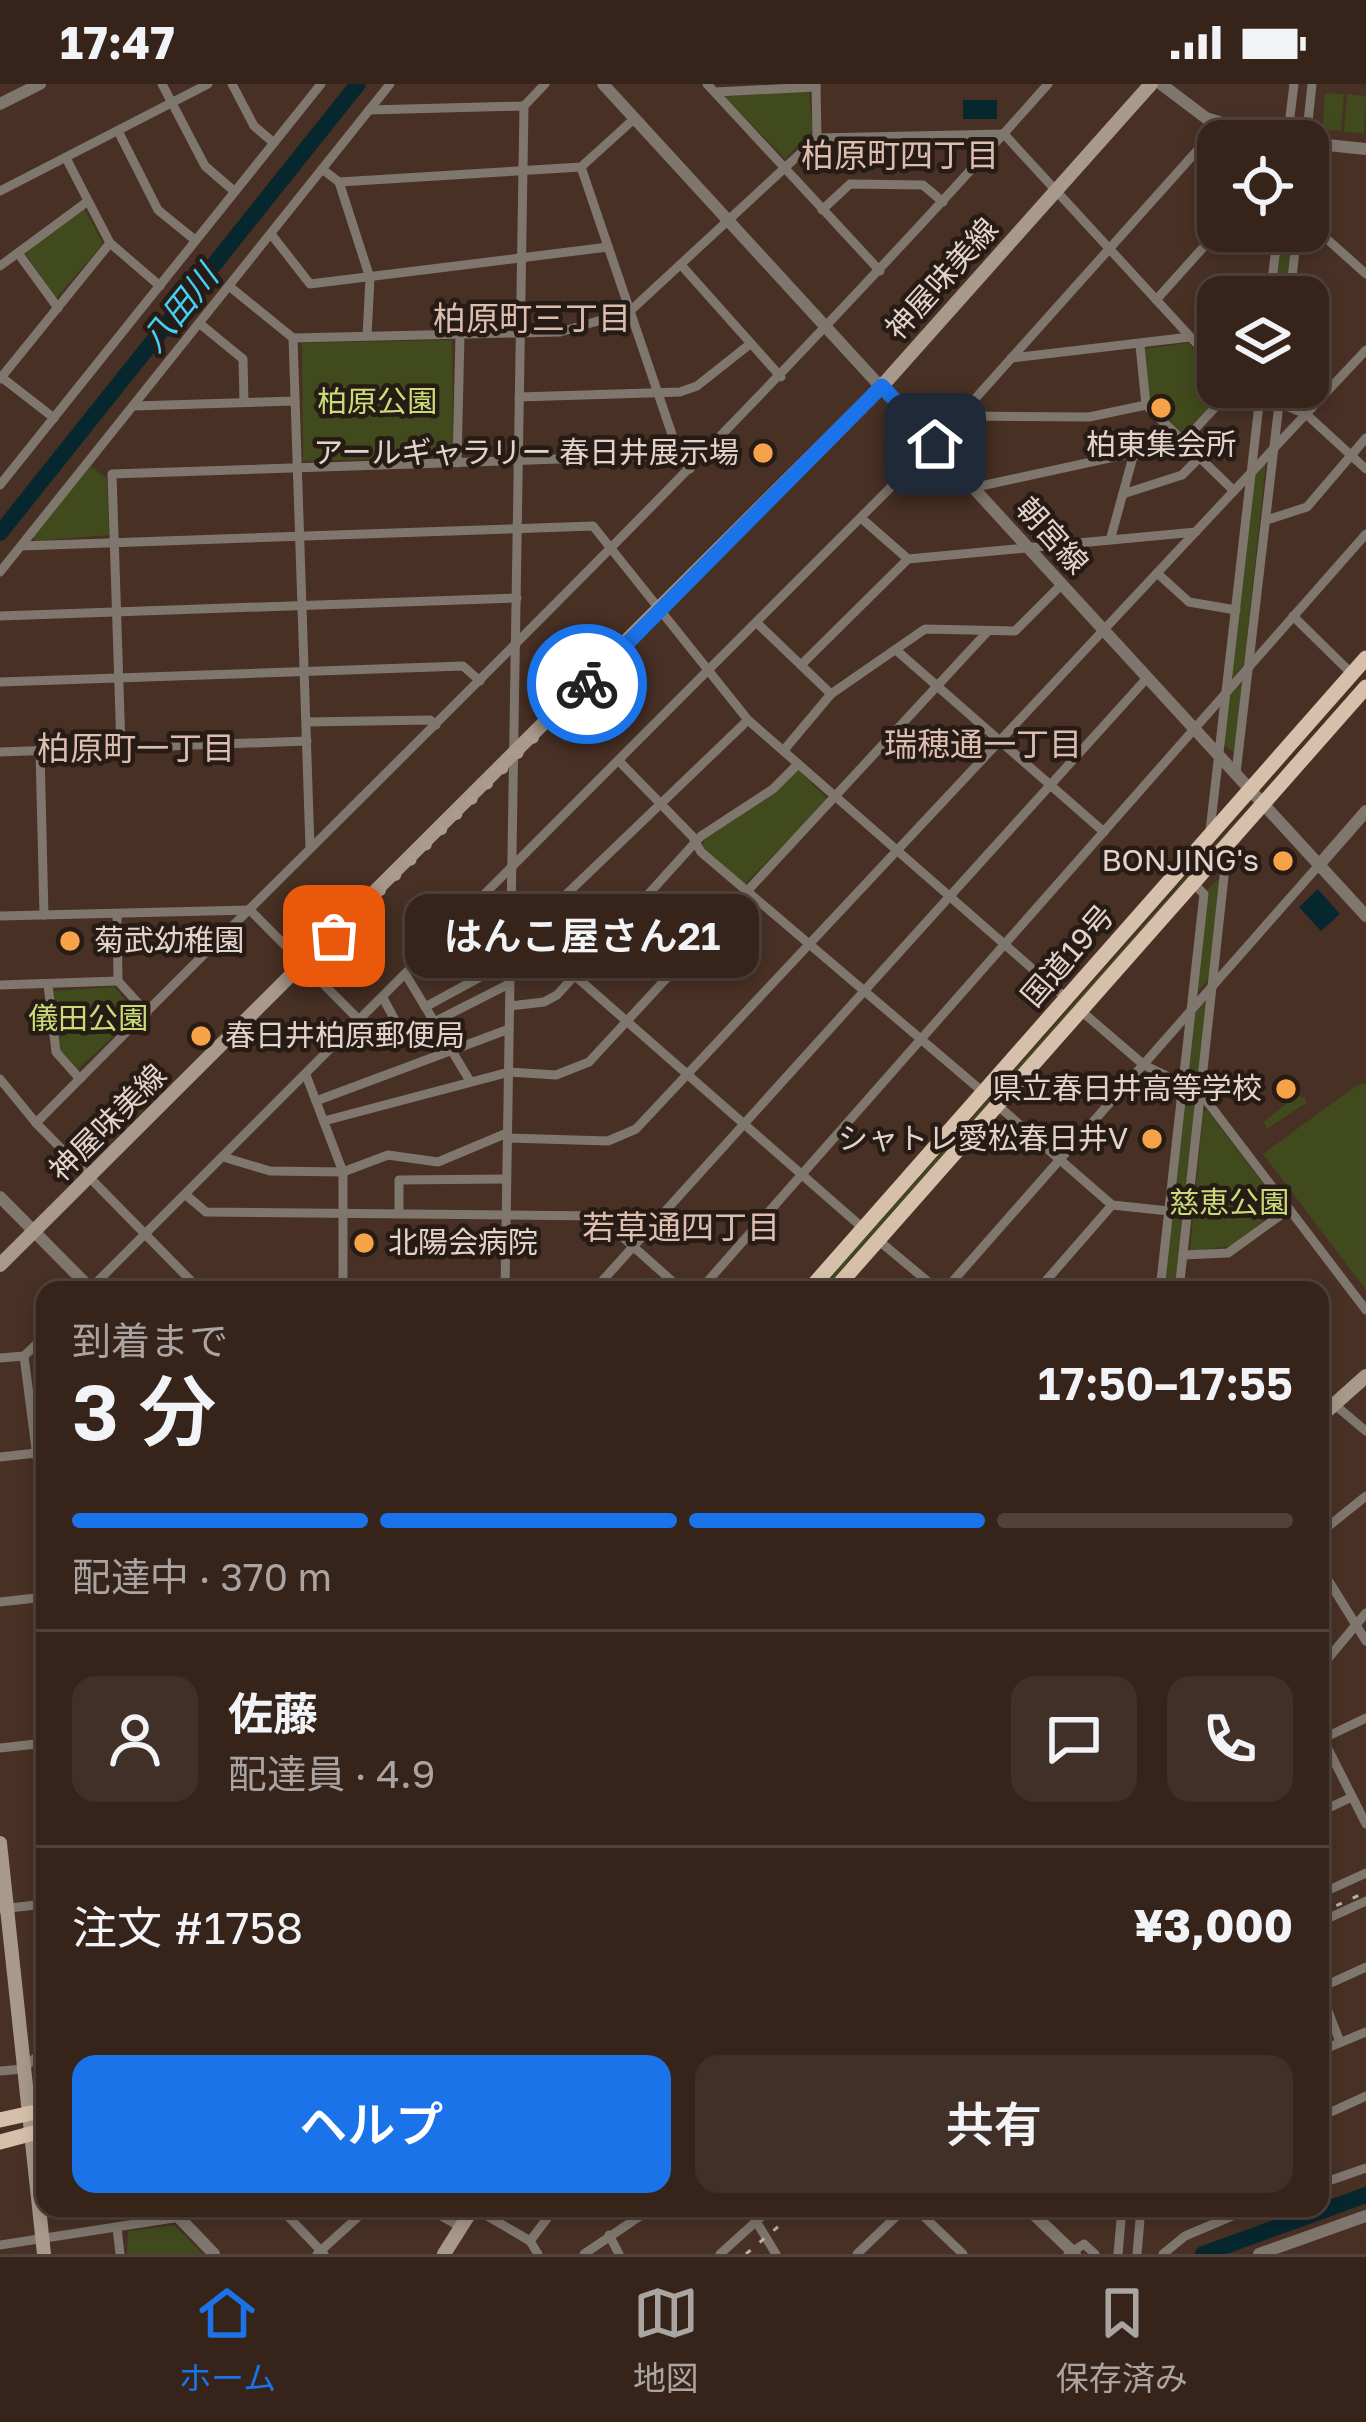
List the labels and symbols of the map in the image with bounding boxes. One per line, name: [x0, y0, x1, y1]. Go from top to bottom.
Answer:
district label: 柏原町四丁目: [801, 135, 999, 174]
street label: 神屋味美線: [878, 211, 1005, 346]
water label: 八田川: [132, 255, 227, 358]
district label: 柏原町三丁目: [433, 298, 631, 337]
park label: 柏原公園: [317, 383, 437, 419]
pin: [884, 393, 986, 495]
marker: 柏東集会所: [1148, 395, 1174, 421]
place label: 柏東集会所: [1086, 426, 1236, 462]
place label: アールギャラリー 春日井展示場: [313, 434, 739, 470]
marker: アールギャラリー 春日井展示場: [750, 440, 776, 466]
street label: 朝宮線: [1009, 490, 1096, 581]
courier: [527, 624, 647, 744]
district label: 瑞穂通一丁目: [884, 724, 1082, 763]
district label: 柏原町一丁目: [37, 728, 235, 767]
place label: BONJING's: [1102, 842, 1259, 878]
marker: BONJING's: [1270, 848, 1296, 874]
pin: [283, 885, 385, 987]
callout: はんこ屋さん21: [406, 894, 760, 978]
street label: 国道19号: [1013, 897, 1121, 1013]
place label: 菊武幼稚園: [94, 922, 244, 958]
marker: 菊武幼稚園: [57, 928, 83, 954]
park label: 儀田公園: [28, 1000, 148, 1036]
place label: 春日井柏原郵便局: [225, 1017, 465, 1053]
marker: 春日井柏原郵便局: [188, 1023, 214, 1049]
street label: 神屋味美線: [42, 1057, 173, 1188]
place label: 県立春日井高等学校: [992, 1070, 1262, 1106]
marker: 県立春日井高等学校: [1273, 1076, 1299, 1102]
place label: シャトレ愛松春日井V: [838, 1120, 1128, 1156]
marker: シャトレ愛松春日井V: [1139, 1126, 1165, 1152]
park label: 慈恵公園: [1169, 1184, 1289, 1220]
district label: 若草通四丁目: [582, 1207, 780, 1246]
place label: 北陽会病院: [388, 1224, 538, 1260]
marker: 北陽会病院: [351, 1230, 377, 1256]

